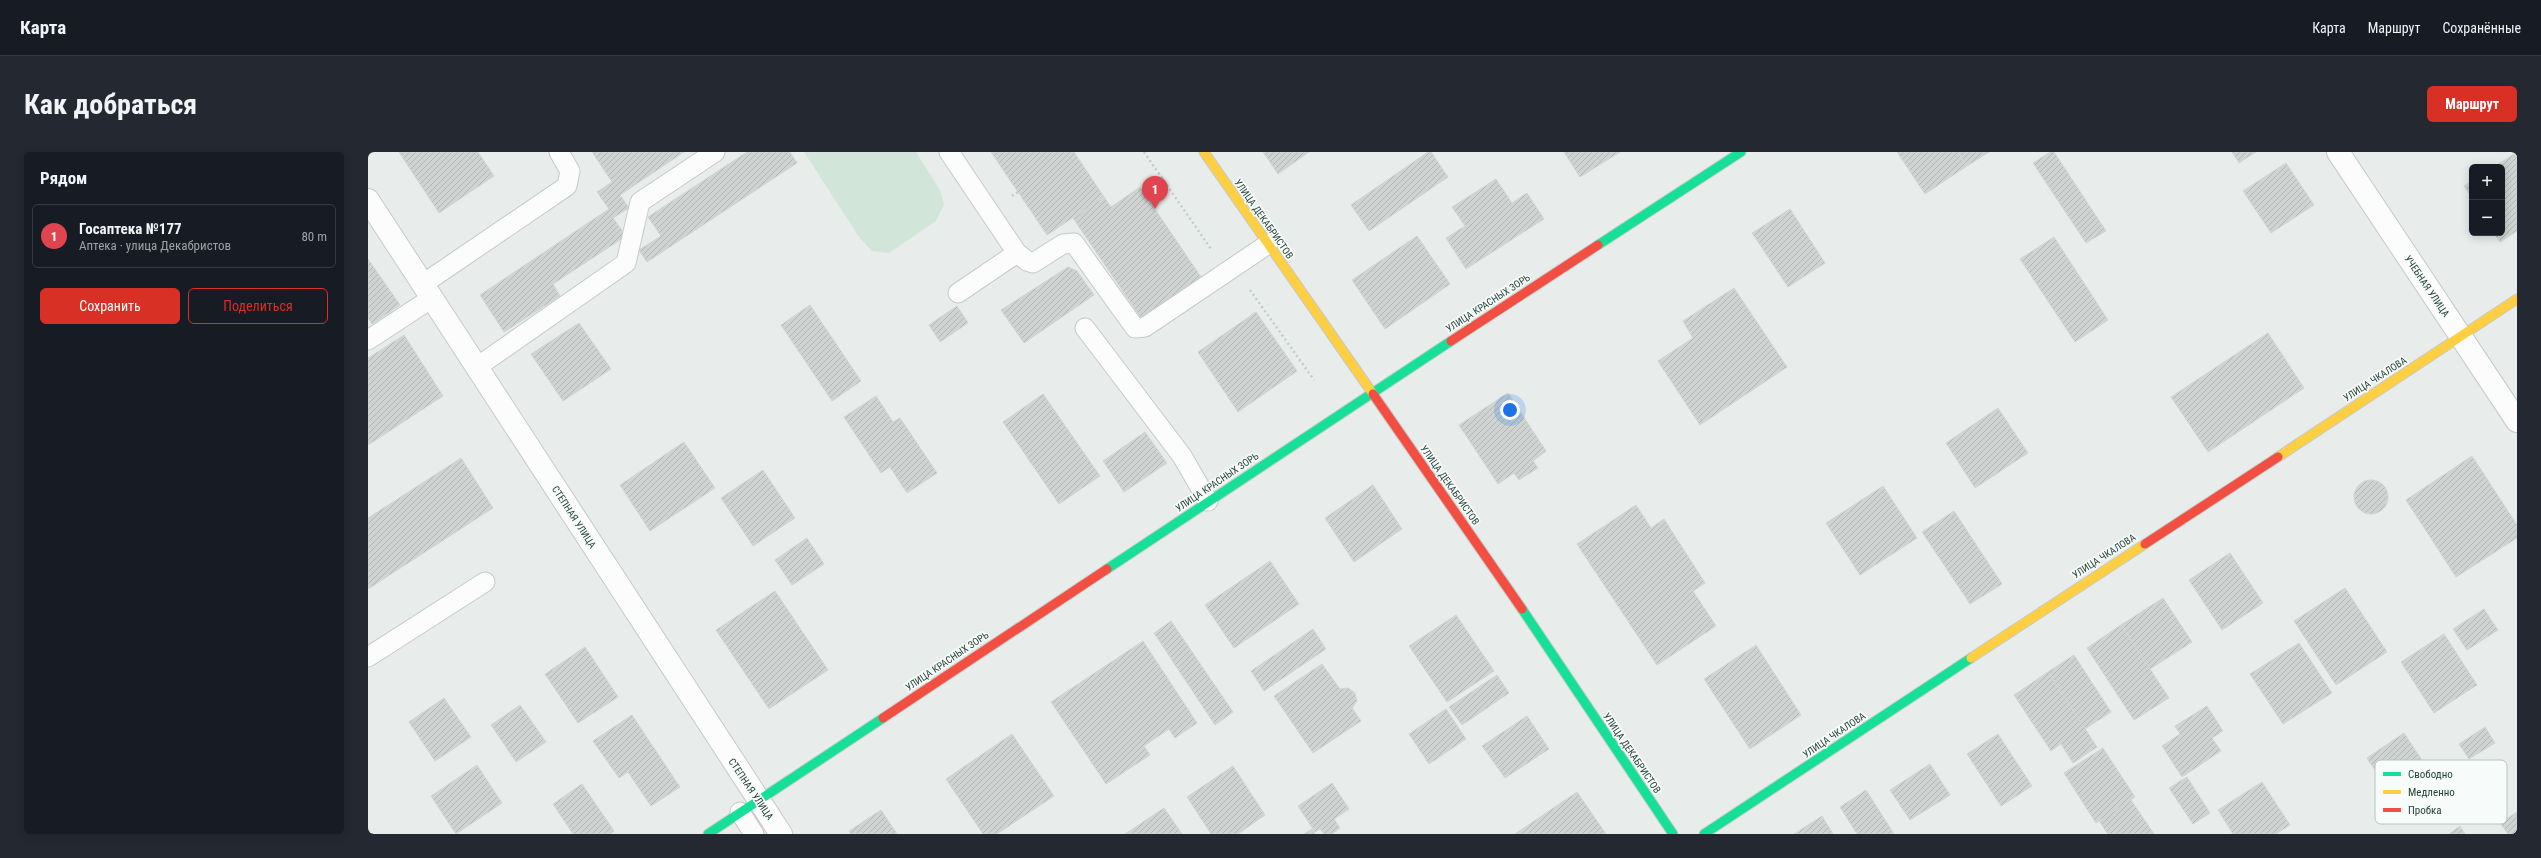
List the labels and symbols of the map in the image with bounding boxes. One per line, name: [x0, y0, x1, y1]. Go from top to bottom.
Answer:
pin: 1: [1142, 176, 1168, 209]
street label: УЛИЦА ДЕКАБРИСТОВ: [1232, 177, 1296, 261]
street label: УЧЕБНАЯ УЛИЦА: [2402, 253, 2452, 319]
street label: УЛИЦА КРАСНЫХ ЗОРЬ: [1444, 271, 1532, 334]
street label: УЛИЦА ЧКАЛОВА: [2341, 354, 2409, 403]
your location: [1500, 400, 1520, 420]
street label: УЛИЦА ДЕКАБРИСТОВ: [1418, 443, 1482, 527]
street label: УЛИЦА КРАСНЫХ ЗОРЬ: [1173, 450, 1261, 514]
street label: СТЕПНАЯ УЛИЦА: [550, 484, 598, 550]
street label: УЛИЦА ЧКАЛОВА: [2070, 531, 2138, 580]
street label: УЛИЦА КРАСНЫХ ЗОРЬ: [903, 629, 991, 693]
street label: УЛИЦА ЧКАЛОВА: [1801, 710, 1868, 760]
street label: УЛИЦА ДЕКАБРИСТОВ: [1601, 711, 1663, 795]
street label: СТЕПНАЯ УЛИЦА: [726, 756, 776, 822]
legend: [2375, 760, 2507, 824]
text: Свободно: [2408, 768, 2453, 781]
text: Медленно: [2408, 786, 2455, 799]
text: Пробка: [2408, 804, 2442, 817]

